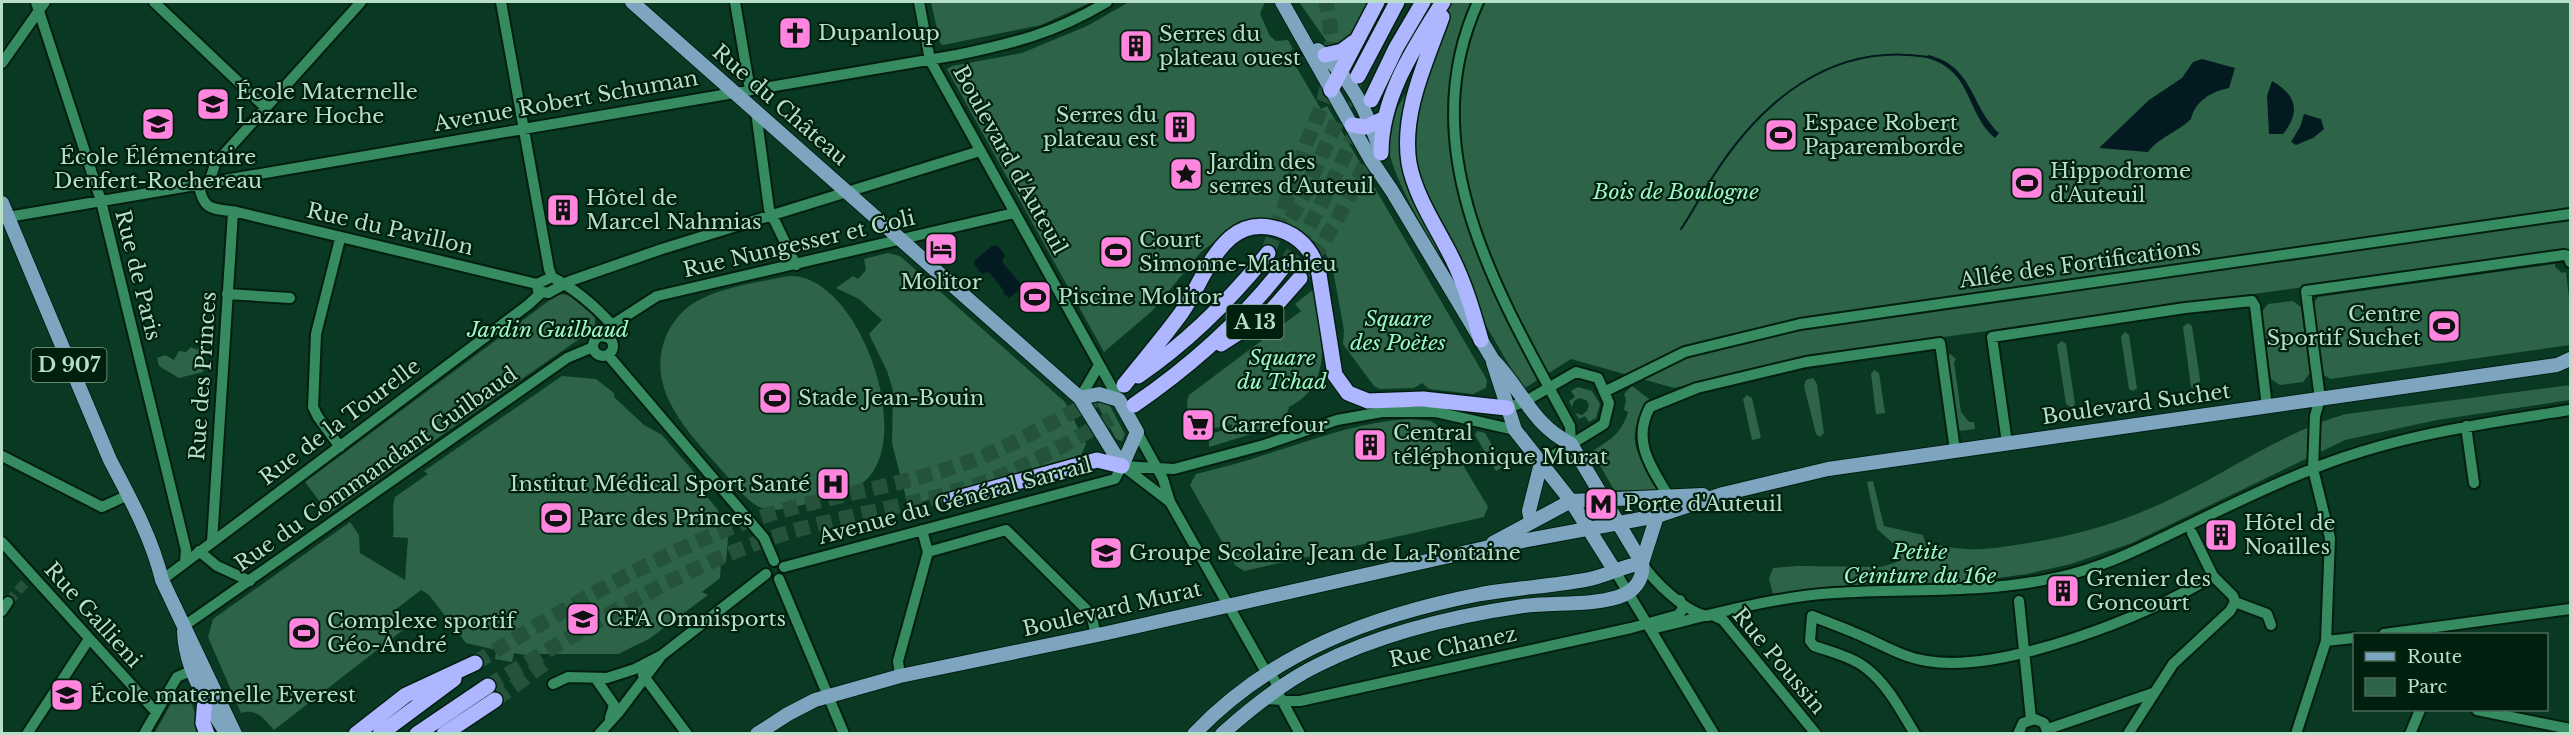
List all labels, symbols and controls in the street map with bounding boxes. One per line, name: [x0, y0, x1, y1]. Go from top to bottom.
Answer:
church icon: Dupanloup: [777, 15, 813, 51]
place label: Dupanloup: [818, 20, 940, 46]
place label: Serres du plateau ouest: [1159, 21, 1301, 71]
building icon: Serres du plateau ouest: [1118, 28, 1154, 64]
street label: Rue du Château: [707, 39, 853, 171]
street label: Boulevard d'Auteuil: [947, 61, 1073, 259]
street label: Avenue Robert Schuman: [431, 65, 700, 137]
place label: École Maternelle Lazare Hoche: [236, 79, 418, 129]
school or university icon: École Maternelle Lazare Hoche: [195, 86, 231, 122]
place label: Serres du plateau est: [1043, 102, 1157, 152]
school or university icon: École Élémentaire Denfert-Rochereau: [140, 106, 176, 142]
building icon: Serres du plateau est: [1162, 109, 1198, 145]
place label: Espace Robert Paparemborde: [1804, 110, 1964, 160]
sports icon: Espace Robert Paparemborde: [1763, 117, 1799, 153]
place label: École Élémentaire Denfert-Rochereau: [54, 144, 262, 194]
place label: Jardin des serres d’Auteuil: [1206, 149, 1374, 199]
place icon: Jardin des serres d’Auteuil: [1168, 156, 1204, 192]
place label: Hippodrome d'Auteuil: [2050, 158, 2191, 208]
sports icon: Hippodrome d'Auteuil: [2009, 165, 2045, 201]
park label: Bois de Boulogne: [1592, 179, 1759, 205]
place label: Hôtel de Marcel Nahmias: [586, 185, 762, 235]
building icon: Hôtel de Marcel Nahmias: [545, 192, 581, 228]
street label: Rue du Pavillon: [304, 197, 476, 261]
street label: Rue Nungesser et Coli: [680, 205, 918, 283]
street label: Rue de Paris: [109, 207, 167, 343]
place label: Court Simonne-Mathieu: [1139, 227, 1337, 277]
hotel icon: Molitor: [923, 231, 959, 267]
sports icon: Court Simonne-Mathieu: [1098, 234, 1134, 270]
street label: Allée des Fortifications: [1957, 234, 2202, 294]
place label: Molitor: [900, 269, 982, 295]
sports icon: Piscine Molitor: [1017, 279, 1053, 315]
place label: Piscine Molitor: [1058, 284, 1222, 310]
street label: Rue des Princes: [184, 291, 222, 461]
place label: Centre Sportif Suchet: [2266, 301, 2421, 351]
road number: A 13: [1226, 305, 1284, 339]
park label: Square des Poètes: [1350, 306, 1446, 356]
sports icon: Centre Sportif Suchet: [2426, 308, 2462, 344]
park label: Jardin Guilbaud: [466, 317, 629, 343]
park label: Square du Tchad: [1237, 345, 1327, 395]
road number: D 907: [32, 348, 106, 382]
street label: Rue de la Tourelle: [255, 353, 425, 491]
street label: Rue du Commandant Guilbaud: [230, 361, 522, 577]
street label: Boulevard Suchet: [2040, 378, 2232, 430]
sports icon: Stade Jean-Bouin: [757, 380, 793, 416]
place label: Stade Jean-Bouin: [798, 385, 984, 411]
supermarket icon: Carrefour: [1180, 407, 1216, 443]
place label: Carrefour: [1221, 412, 1328, 438]
place label: Central téléphonique Murat: [1393, 420, 1608, 470]
building icon: Central téléphonique Murat: [1352, 427, 1388, 463]
street label: Avenue du Général Sarrail: [814, 452, 1095, 550]
hospital icon: Institut Médical Sport Santé: [815, 466, 851, 502]
place label: Institut Médical Sport Santé: [510, 471, 810, 497]
metro station icon: Porte d'Auteuil: [1583, 486, 1619, 522]
place label: Porte d'Auteuil: [1624, 491, 1783, 517]
sports icon: Parc des Princes: [538, 500, 574, 536]
place label: Parc des Princes: [579, 505, 753, 531]
place label: Hôtel de Noailles: [2244, 510, 2336, 560]
building icon: Hôtel de Noailles: [2203, 517, 2239, 553]
school or university icon: Groupe Scolaire Jean de La Fontaine: [1088, 535, 1124, 571]
park label: Petite Ceinture du 16e: [1844, 539, 1997, 589]
place label: Groupe Scolaire Jean de La Fontaine: [1129, 540, 1521, 566]
street label: Rue Gallieni: [39, 557, 147, 673]
place label: Grenier des Goncourt: [2086, 566, 2211, 616]
building icon: Grenier des Goncourt: [2045, 573, 2081, 609]
street label: Boulevard Murat: [1020, 576, 1204, 642]
school or university icon: CFA Omnisports: [565, 601, 601, 637]
street label: Rue Poussin: [1727, 602, 1831, 720]
place label: CFA Omnisports: [606, 606, 786, 632]
place label: Complexe sportif Géo-André: [327, 608, 517, 658]
sports icon: Complexe sportif Géo-André: [286, 615, 322, 651]
street label: Rue Chanez: [1387, 621, 1519, 673]
legend: [2353, 633, 2548, 711]
text: Route: [2407, 646, 2462, 668]
text: Parc: [2407, 676, 2448, 698]
school or university icon: École maternelle Everest: [49, 677, 85, 713]
place label: École maternelle Everest: [90, 682, 356, 708]

